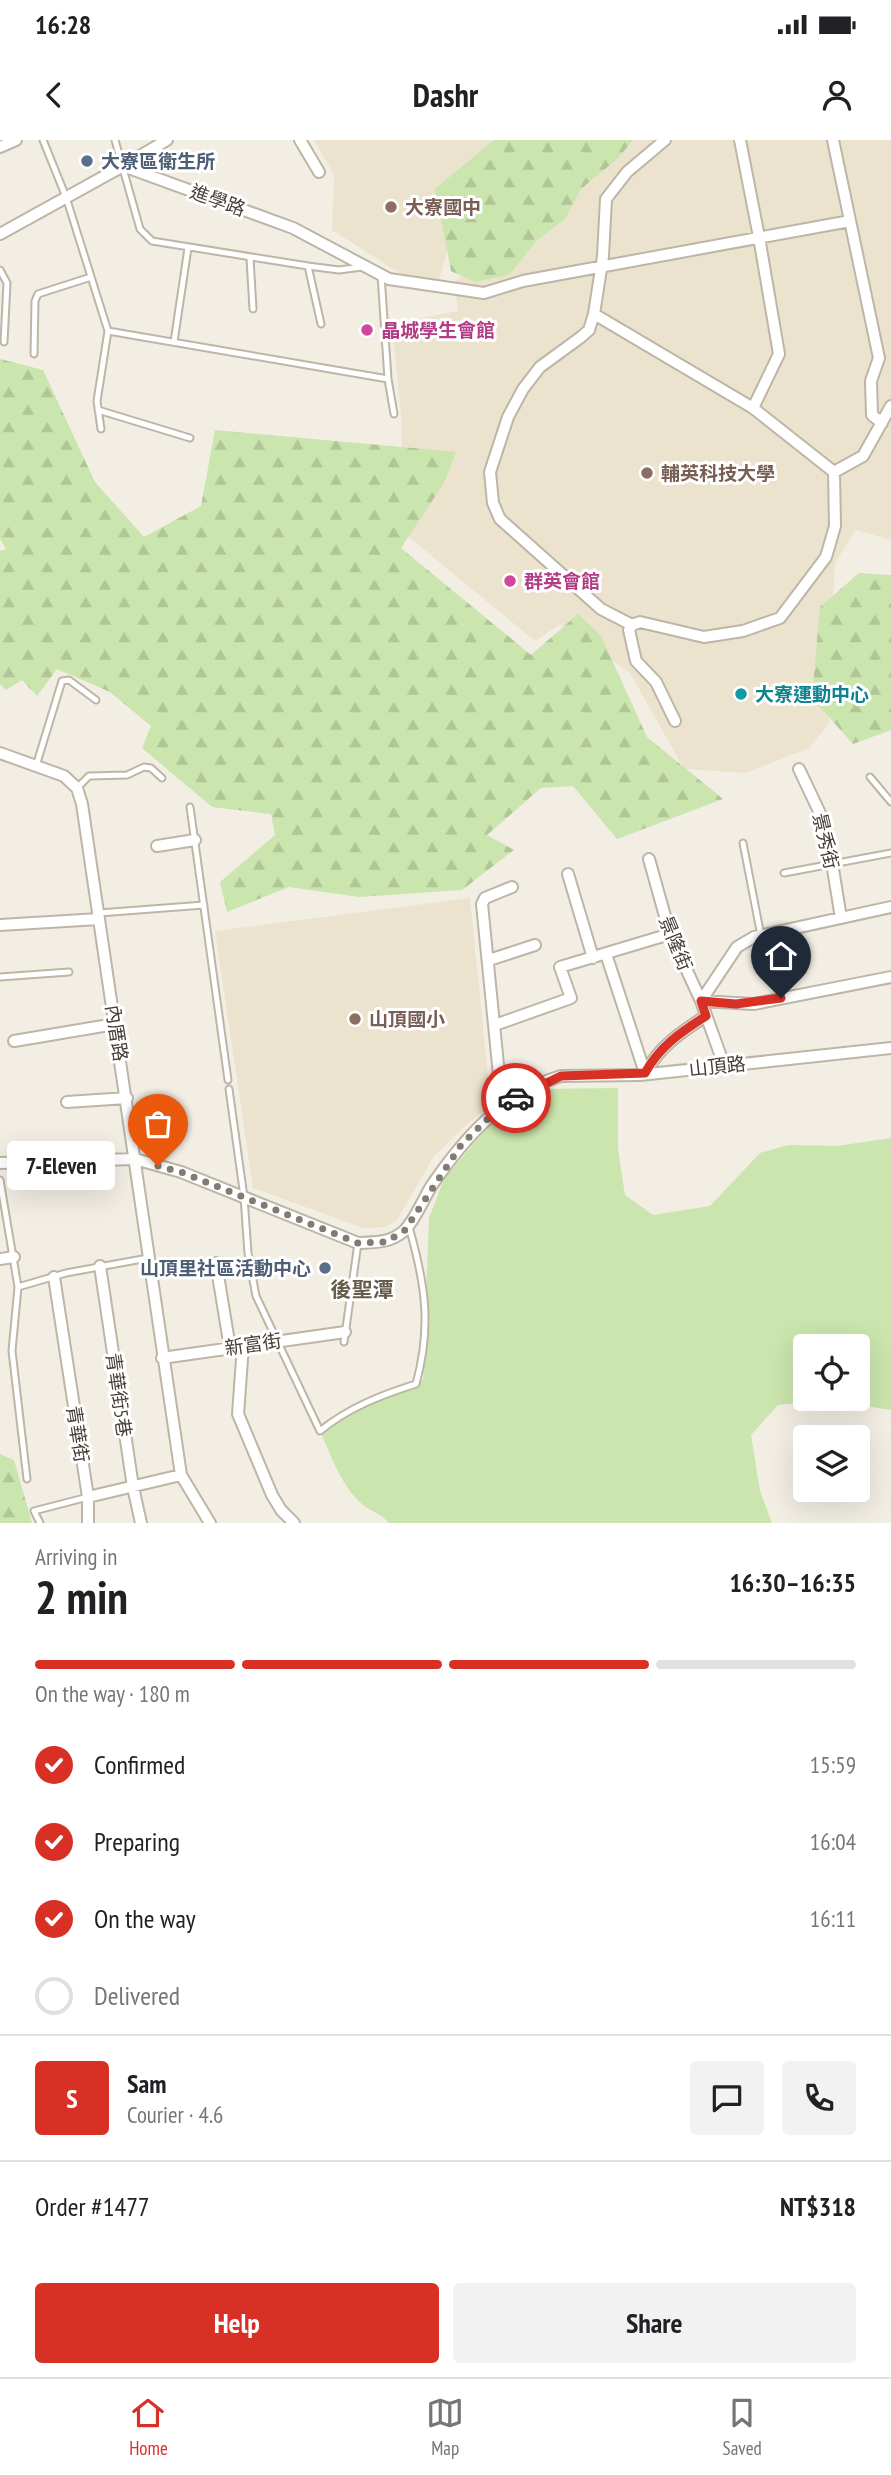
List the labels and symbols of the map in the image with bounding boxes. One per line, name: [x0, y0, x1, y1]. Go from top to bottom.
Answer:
place label: 大寮區衛生所: [101, 149, 215, 173]
marker: 大寮區衛生所: [79, 153, 95, 169]
street label: 進學路: [187, 179, 249, 221]
place label: 大寮國中: [405, 195, 481, 219]
marker: 大寮國中: [383, 199, 399, 215]
place label: 晶城學生會館: [381, 318, 495, 342]
marker: 晶城學生會館: [359, 322, 375, 338]
place label: 輔英科技大學: [661, 461, 775, 485]
marker: 輔英科技大學: [639, 465, 655, 481]
place label: 群英會館: [524, 569, 600, 593]
marker: 群英會館: [502, 573, 518, 589]
place label: 大寮運動中心: [755, 682, 869, 706]
marker: 大寮運動中心: [733, 686, 749, 702]
street label: 景秀街: [808, 811, 844, 871]
street label: 景隆街: [654, 912, 698, 974]
pin: [751, 926, 811, 998]
street label: 內厝路: [101, 1003, 133, 1063]
place label: 山頂國小: [369, 1007, 445, 1031]
marker: 山頂國小: [347, 1011, 363, 1027]
street label: 山頂路: [687, 1051, 747, 1081]
courier: [481, 1063, 551, 1133]
pin: [128, 1094, 188, 1166]
callout: 7-Eleven: [8, 1142, 116, 1190]
place label: 山頂里社區活動中心: [140, 1256, 311, 1280]
marker: 山頂里社區活動中心: [317, 1260, 333, 1276]
district label: 後聖潭: [331, 1276, 394, 1303]
street label: 新富街: [223, 1328, 283, 1360]
street label: 青華街5巷: [101, 1351, 137, 1439]
street label: 青華街: [62, 1404, 94, 1464]

